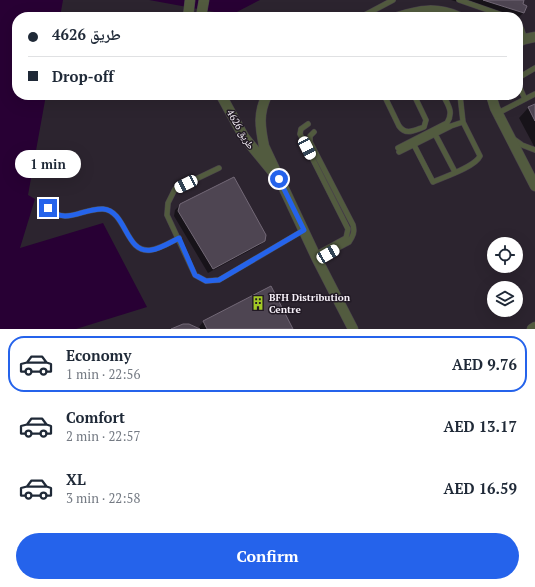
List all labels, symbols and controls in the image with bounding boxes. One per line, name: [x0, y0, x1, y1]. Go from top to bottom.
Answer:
text: طريق 4626: [52, 24, 121, 44]
text: Drop-off: [52, 66, 114, 86]
street label: طريق 4626: [224, 107, 258, 152]
car: [296, 135, 318, 161]
callout: 1 min: [15, 150, 81, 178]
text: 1 min: [30, 155, 66, 173]
route start: [270, 170, 288, 188]
car: [173, 173, 199, 195]
route end: [39, 199, 57, 217]
map controls: [487, 237, 523, 317]
button: locate: [487, 237, 523, 273]
car: [315, 243, 341, 265]
button: layers: [487, 281, 523, 317]
place label: BFH Distribution Centre: [269, 291, 351, 316]
building icon: BFH Distribution Centre: [250, 295, 266, 311]
text: Economy: [66, 345, 131, 365]
icon: car: [18, 346, 54, 382]
text: AED 9.76: [452, 354, 517, 374]
text: 1 min · 22:56: [66, 365, 140, 383]
text: Comfort: [66, 407, 125, 427]
icon: car: [18, 408, 54, 444]
text: AED 13.17: [444, 416, 517, 436]
text: 2 min · 22:57: [66, 427, 140, 445]
text: XL: [66, 469, 86, 489]
icon: car: [18, 470, 54, 506]
text: AED 16.59: [444, 478, 517, 498]
text: 3 min · 22:58: [66, 489, 140, 507]
button: Confirm: [16, 533, 519, 579]

